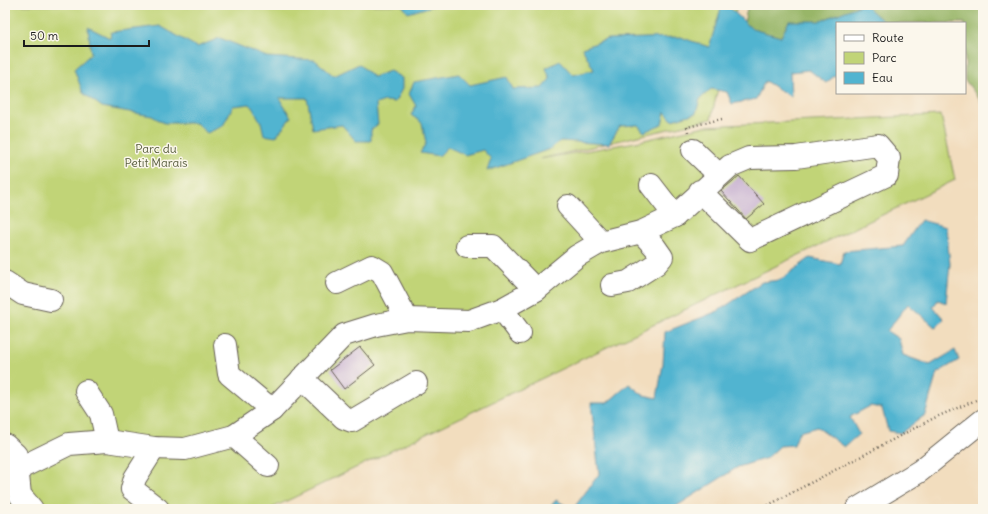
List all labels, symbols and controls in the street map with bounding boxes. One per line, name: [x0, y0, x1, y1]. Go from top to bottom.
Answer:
scale bar: [24, 22, 149, 48]
legend: [836, 22, 966, 94]
text: 50 m: [30, 28, 59, 43]
text: Route: [872, 30, 904, 45]
text: Parc: [872, 50, 897, 65]
text: Eau: [872, 70, 893, 85]
park label: Parc du Petit Marais: [124, 141, 188, 170]

